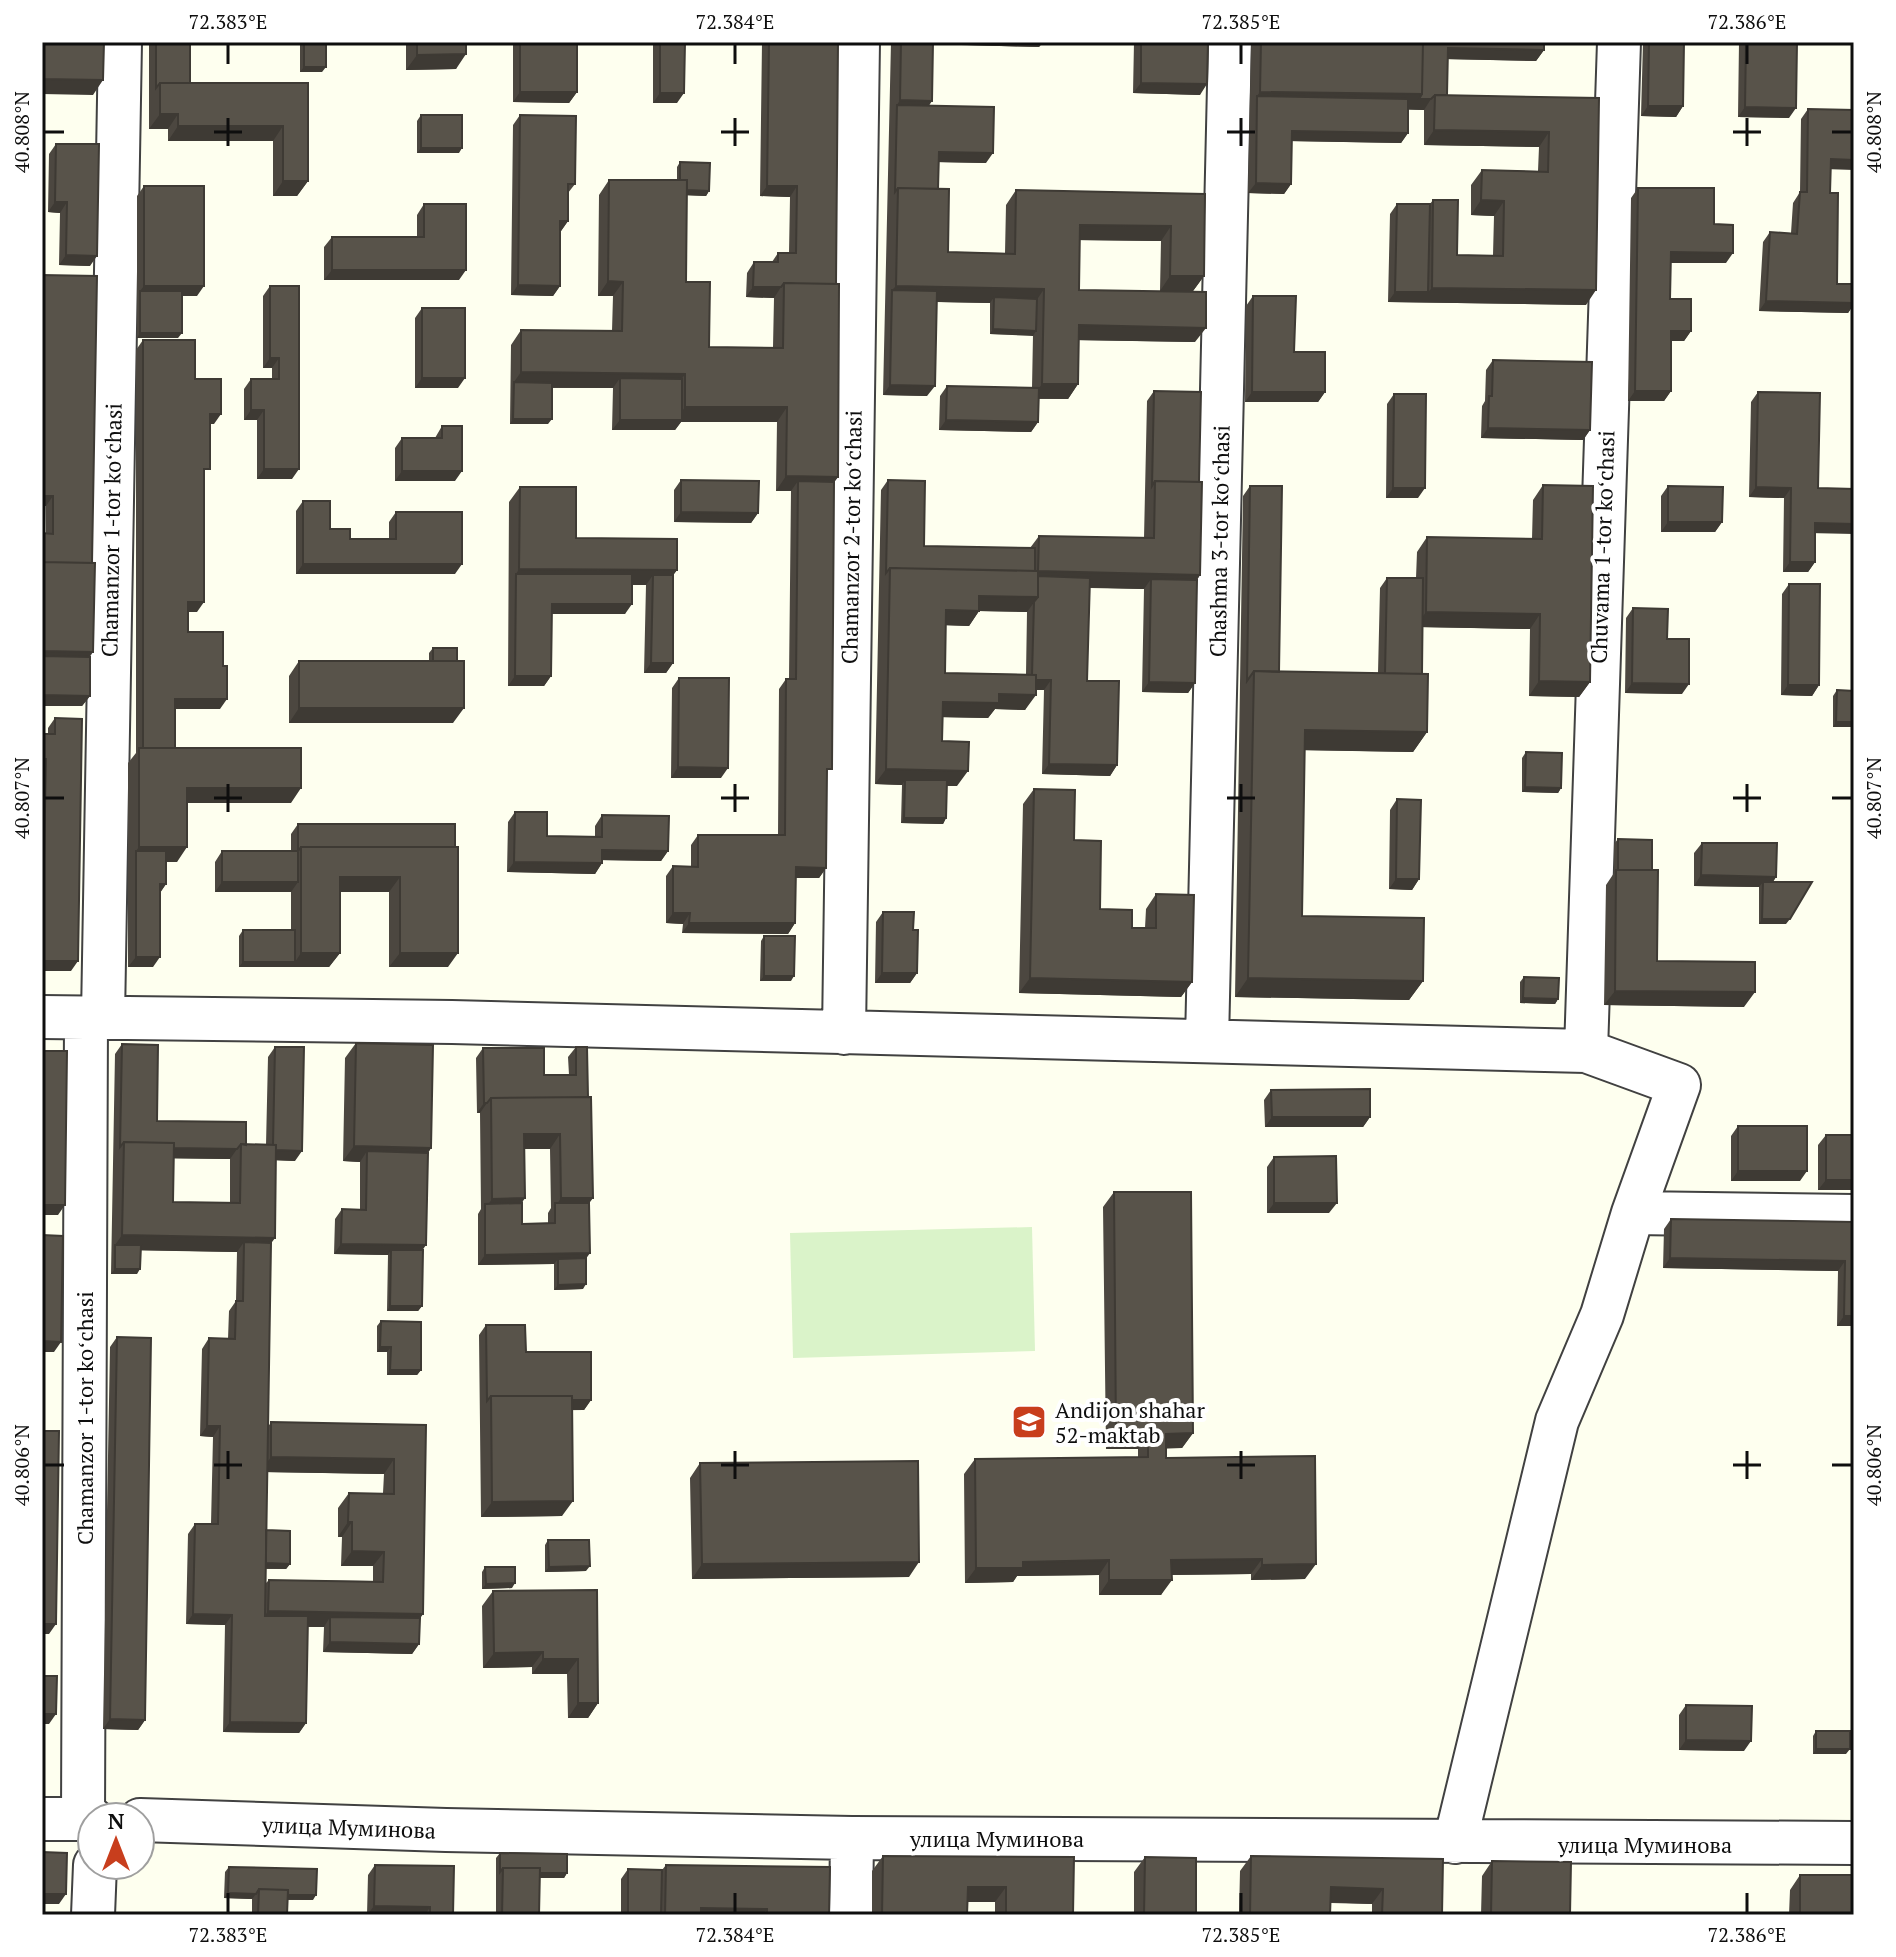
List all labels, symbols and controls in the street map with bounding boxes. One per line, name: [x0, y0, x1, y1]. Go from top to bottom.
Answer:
text: 72.383°E: [189, 8, 268, 35]
text: 72.384°E: [696, 8, 775, 35]
text: 72.385°E: [1202, 8, 1281, 35]
text: 72.386°E: [1708, 8, 1787, 35]
text: 40.808°N: [8, 91, 35, 173]
text: 40.808°N: [1860, 91, 1887, 173]
street label: Chamanzor 1-tor koʻchasi: [94, 403, 128, 657]
street label: Chamanzor 2-tor koʻchasi: [834, 410, 868, 664]
street label: Chashma 3-tor koʻchasi: [1202, 425, 1236, 657]
street label: Chuvama 1-tor koʻchasi: [1583, 430, 1621, 664]
text: 40.807°N: [8, 757, 35, 839]
text: 40.807°N: [1860, 757, 1887, 839]
street label: Chamanzor 1-tor koʻchasi: [70, 1291, 99, 1545]
place label: Andijon shahar 52-maktab: [1055, 1395, 1205, 1449]
school or university icon: Andijon shahar 52-maktab: [1010, 1403, 1048, 1441]
text: 40.806°N: [8, 1424, 35, 1506]
text: 40.806°N: [1860, 1424, 1887, 1506]
north arrow: [76, 1801, 156, 1881]
text: N: [108, 1806, 125, 1835]
street label: улица Муминова: [260, 1809, 437, 1845]
street label: улица Муминова: [909, 1824, 1084, 1853]
street label: улица Муминова: [1557, 1830, 1732, 1859]
text: 72.383°E: [189, 1921, 268, 1948]
text: 72.384°E: [696, 1921, 775, 1948]
text: 72.385°E: [1202, 1921, 1281, 1948]
text: 72.386°E: [1708, 1921, 1787, 1948]

